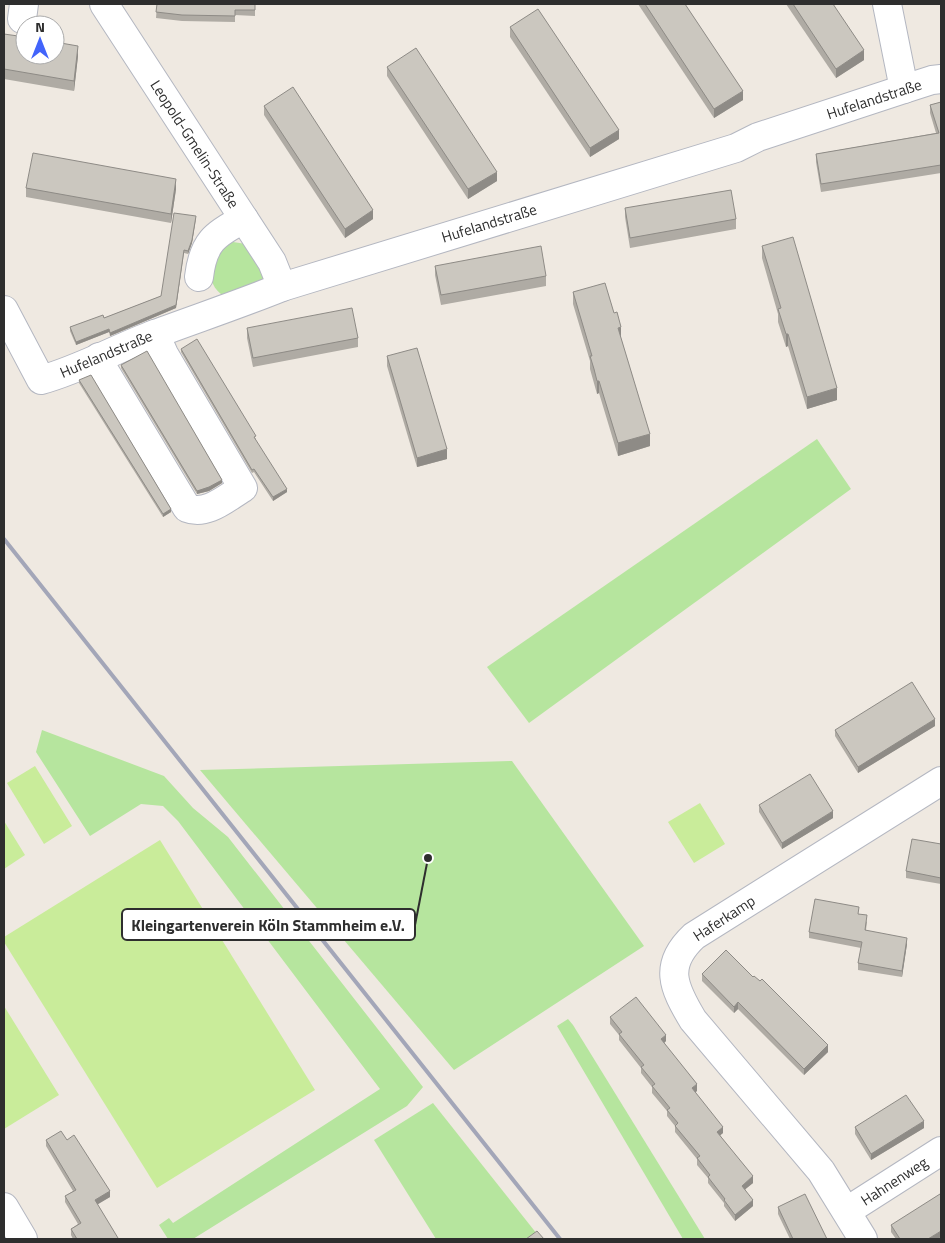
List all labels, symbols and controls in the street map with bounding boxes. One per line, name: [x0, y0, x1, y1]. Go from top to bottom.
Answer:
north arrow: [15, 15, 65, 65]
text: N: [35, 16, 45, 37]
street label: Hufelandstraße: [824, 73, 924, 125]
street label: Leopold-Gmelin-Straße: [145, 75, 245, 213]
street label: Hufelandstraße: [438, 198, 540, 248]
street label: Hufelandstraße: [56, 324, 156, 384]
street label: Haferkamp: [688, 889, 760, 947]
callout: Kleingartenverein Köln Stammheim e.V.: [122, 909, 415, 940]
text: Kleingartenverein Köln Stammheim e.V.: [131, 913, 405, 937]
street label: Hahnenweg: [856, 1151, 932, 1211]

